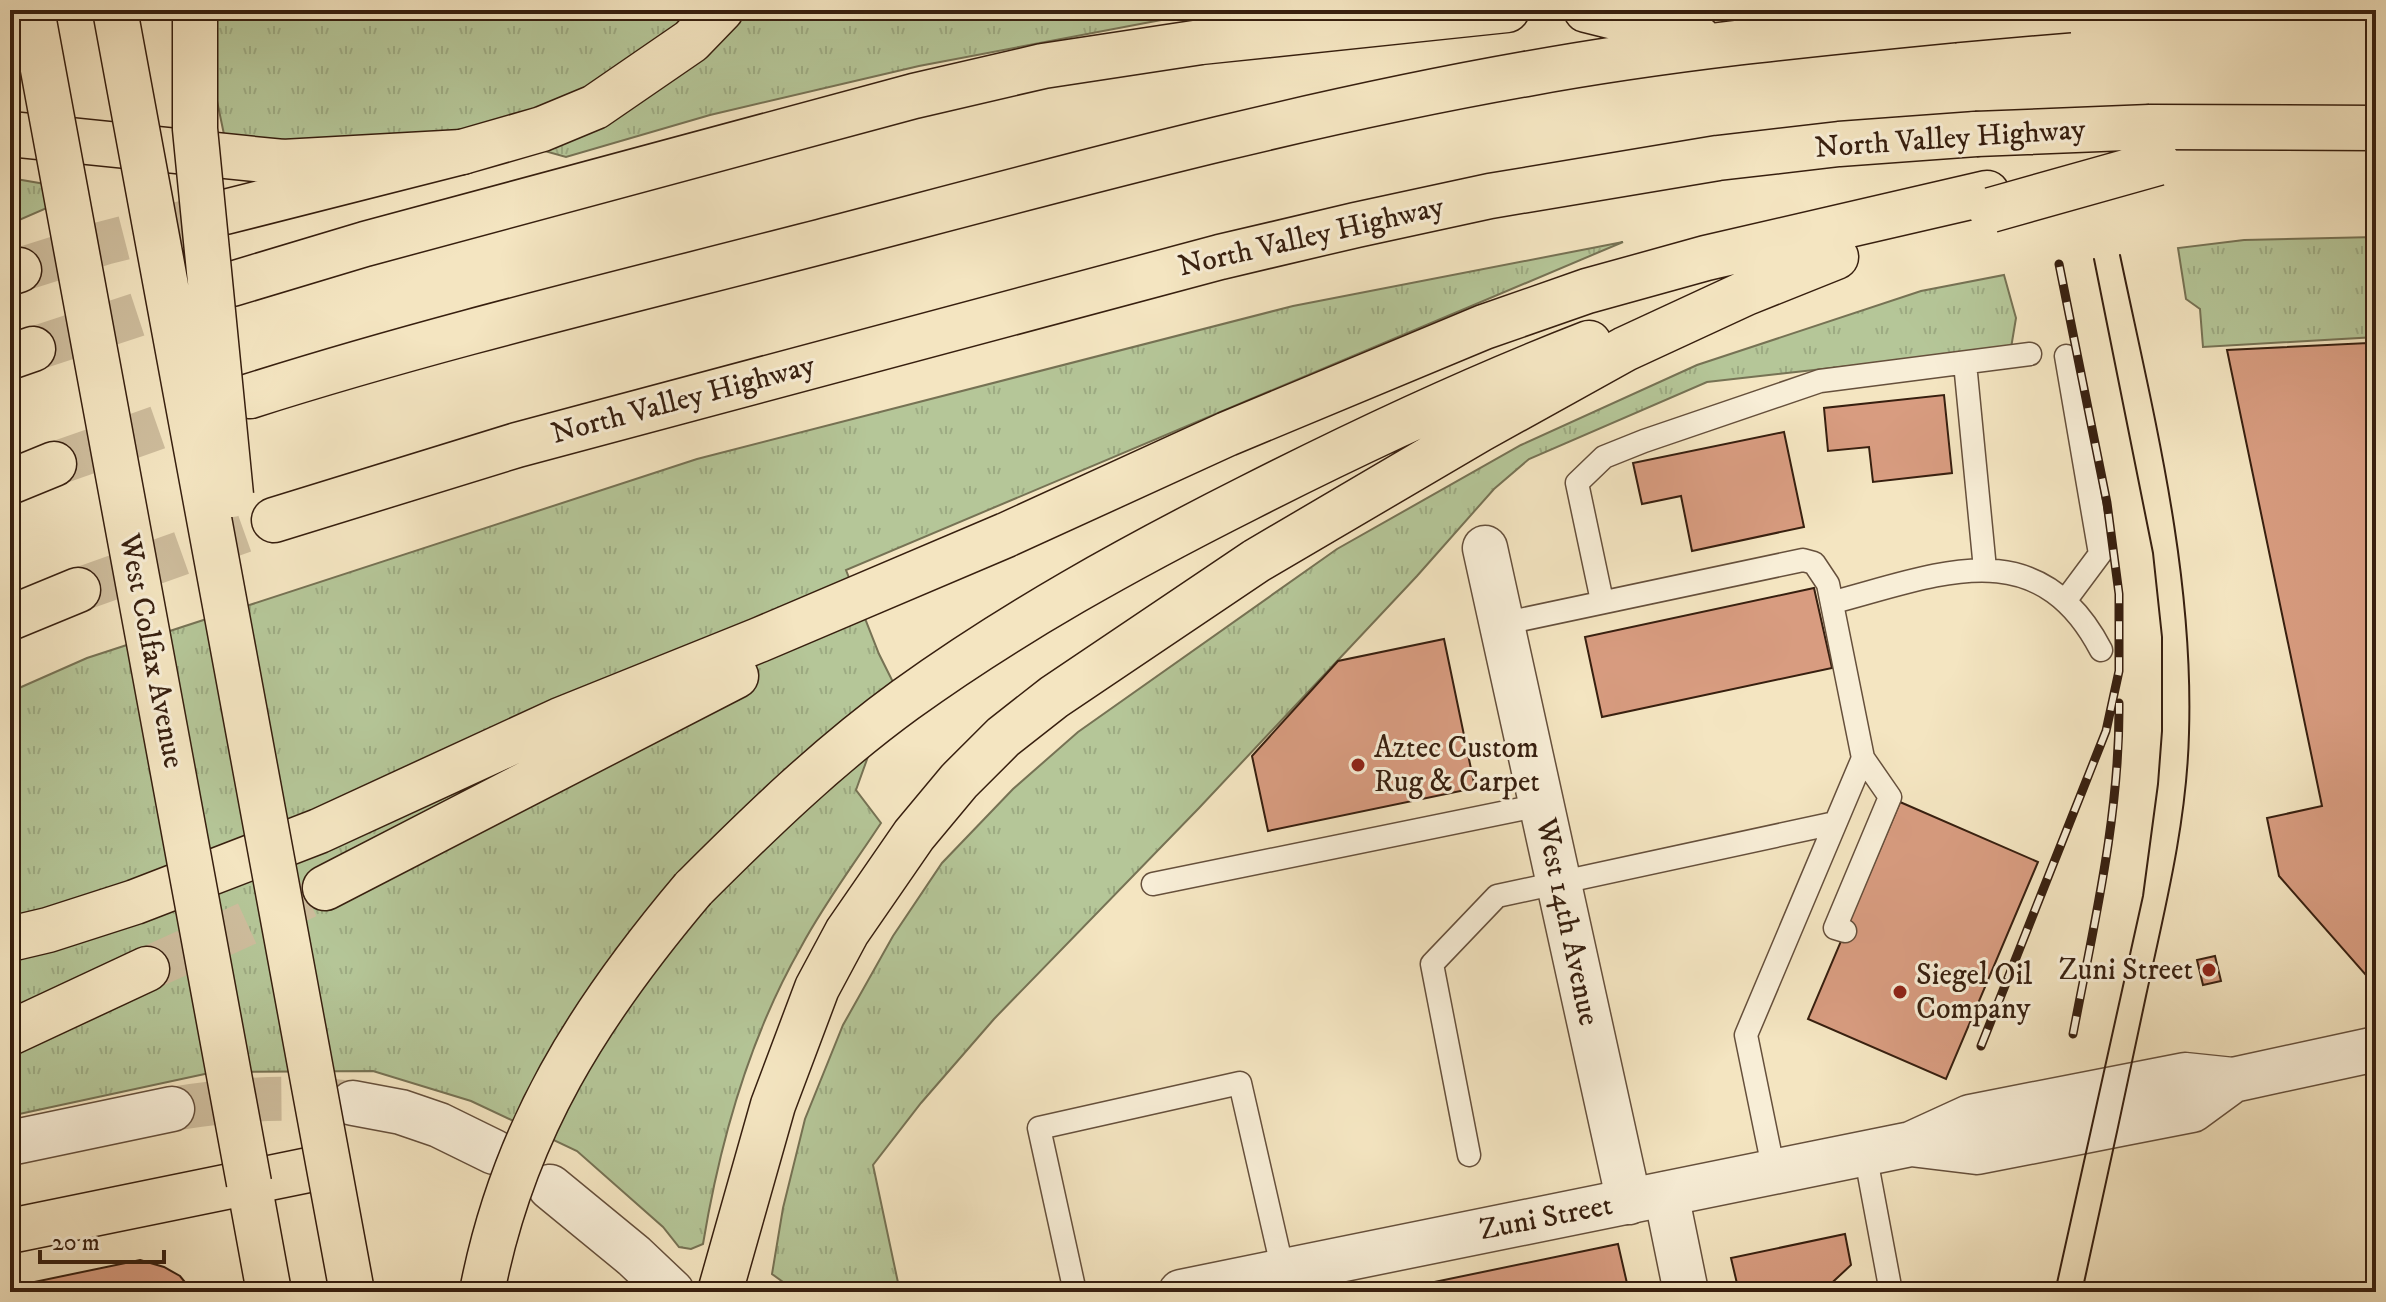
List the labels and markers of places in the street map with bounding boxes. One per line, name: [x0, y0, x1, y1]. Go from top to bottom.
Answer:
place label: Aztec Custom Rug & Carpet: [1374, 730, 1540, 801]
marker: Aztec Custom Rug & Carpet: [1349, 756, 1367, 774]
place label: Zuni Street: [2058, 952, 2193, 989]
place label: Siegel Oil Company: [1916, 957, 2032, 1028]
marker: Zuni Street: [2200, 961, 2218, 979]
marker: Siegel Oil Company: [1891, 983, 1909, 1001]

